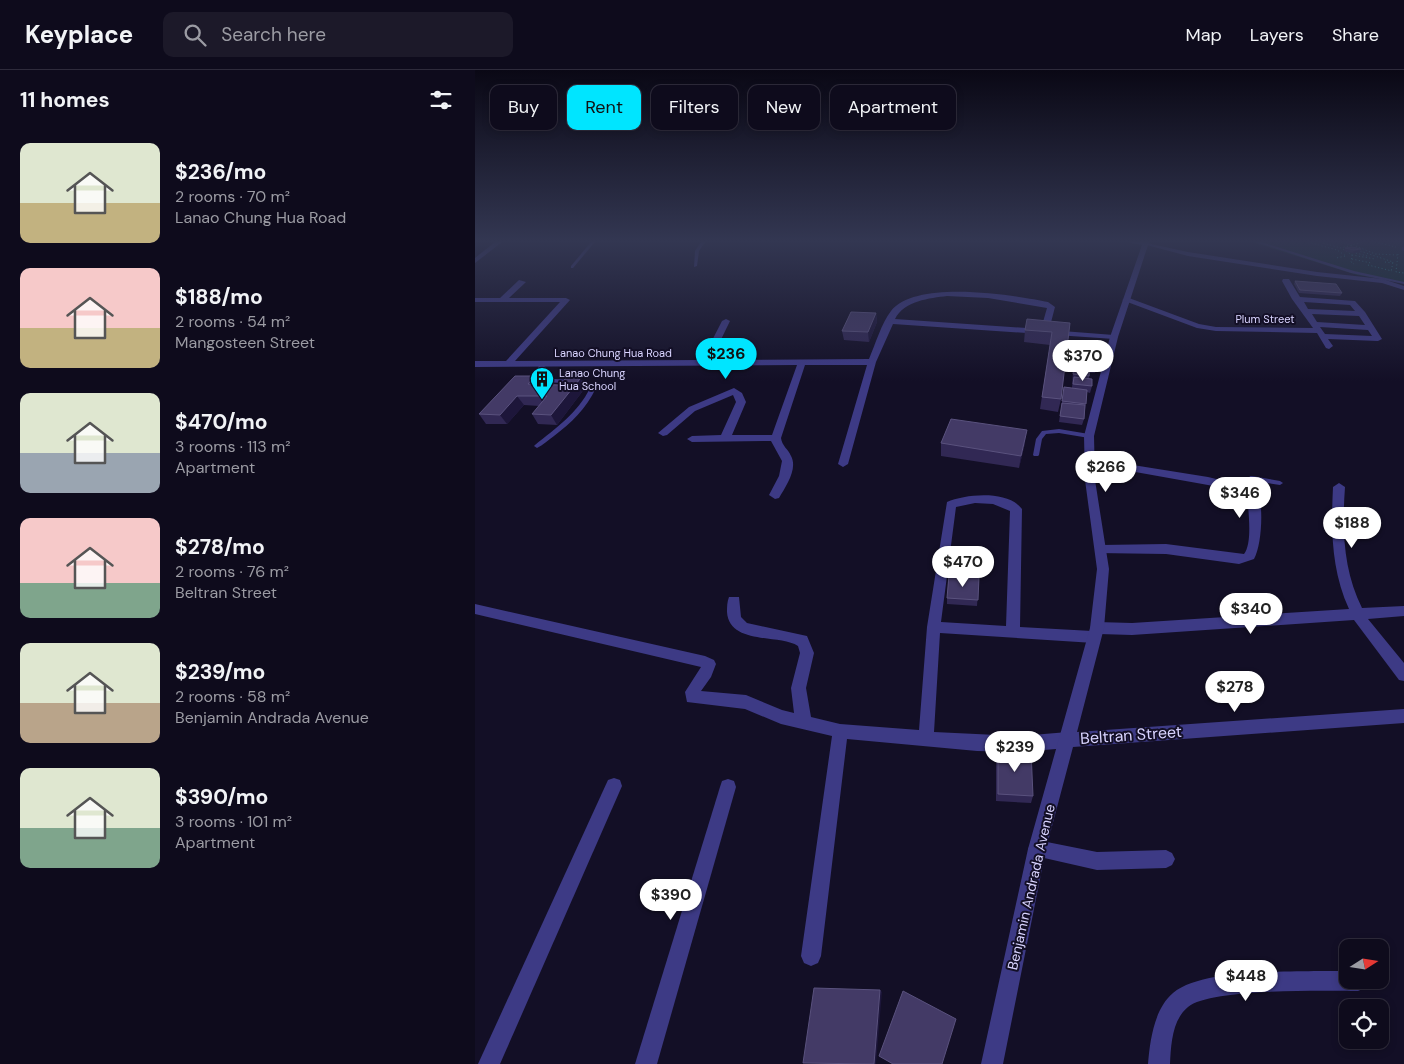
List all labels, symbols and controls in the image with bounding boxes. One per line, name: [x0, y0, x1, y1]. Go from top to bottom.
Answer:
search box: [163, 12, 513, 57]
text: Keyplace: [25, 19, 133, 50]
icon: search: [181, 21, 209, 49]
text: Search here: [221, 22, 326, 47]
text: Map: [1186, 23, 1222, 47]
text: Layers: [1250, 23, 1304, 47]
text: Share: [1332, 23, 1379, 47]
chip: Buy: [490, 85, 557, 130]
chip: Rent: [567, 85, 641, 130]
chip: Filters: [651, 85, 738, 130]
chip: New: [748, 85, 820, 130]
chip: Apartment: [830, 85, 956, 130]
text: 11 homes: [20, 86, 110, 114]
icon: filters: [427, 86, 455, 114]
text: $236/mo: [175, 158, 266, 186]
icon: home: [60, 163, 120, 223]
text: 2 rooms · 70 m²: [175, 186, 290, 207]
text: Lanao Chung Hua Road: [175, 207, 346, 228]
text: $188/mo: [175, 283, 263, 311]
icon: home: [60, 288, 120, 348]
text: 2 rooms · 54 m²: [175, 311, 290, 332]
street label: Plum Street: [1235, 312, 1295, 326]
text: Mangosteen Street: [175, 332, 315, 353]
pin: $236: [696, 338, 756, 380]
pin: $370: [1053, 340, 1113, 382]
text: $236: [707, 343, 745, 364]
text: $370: [1064, 345, 1102, 366]
street label: Lanao Chung Hua Road: [554, 346, 672, 360]
building icon: Lanao Chung Hua School: [529, 366, 555, 400]
place label: Lanao Chung Hua School: [559, 366, 626, 393]
text: $470/mo: [175, 408, 268, 436]
icon: home: [60, 413, 120, 473]
text: 3 rooms · 113 m²: [175, 436, 291, 457]
pin: $266: [1076, 450, 1136, 493]
text: $266: [1086, 456, 1126, 477]
text: Apartment: [175, 457, 255, 478]
pin: $346: [1210, 476, 1270, 519]
text: $346: [1220, 482, 1260, 503]
pin: $188: [1322, 506, 1382, 549]
text: $188: [1334, 512, 1370, 533]
text: $278/mo: [175, 533, 265, 561]
icon: home: [60, 538, 120, 598]
pin: $470: [933, 546, 993, 588]
text: $470: [943, 551, 983, 572]
text: 2 rooms · 76 m²: [175, 561, 289, 582]
text: Beltran Street: [175, 582, 277, 603]
pin: $340: [1221, 592, 1281, 635]
text: $340: [1231, 598, 1271, 619]
text: $239/mo: [175, 658, 265, 686]
icon: home: [60, 663, 120, 723]
pin: $278: [1205, 670, 1265, 713]
text: $278: [1216, 676, 1254, 697]
text: 2 rooms · 58 m²: [175, 686, 290, 707]
text: Benjamin Andrada Avenue: [175, 707, 369, 728]
street label: Beltran Street: [1079, 721, 1183, 749]
pin: $239: [985, 730, 1045, 773]
text: $239: [996, 736, 1034, 757]
text: $390/mo: [175, 783, 268, 811]
icon: home: [60, 788, 120, 848]
street label: Benjamin Andrada Avenue: [1003, 802, 1059, 972]
text: 3 rooms · 101 m²: [175, 811, 292, 832]
text: Apartment: [175, 832, 255, 853]
pin: $390: [641, 878, 701, 921]
text: $390: [651, 884, 691, 905]
north arrow: [1339, 939, 1389, 989]
map controls: [1339, 939, 1389, 1049]
pin: $448: [1216, 960, 1276, 1002]
text: $448: [1226, 965, 1266, 986]
button: locate: [1339, 999, 1389, 1049]

